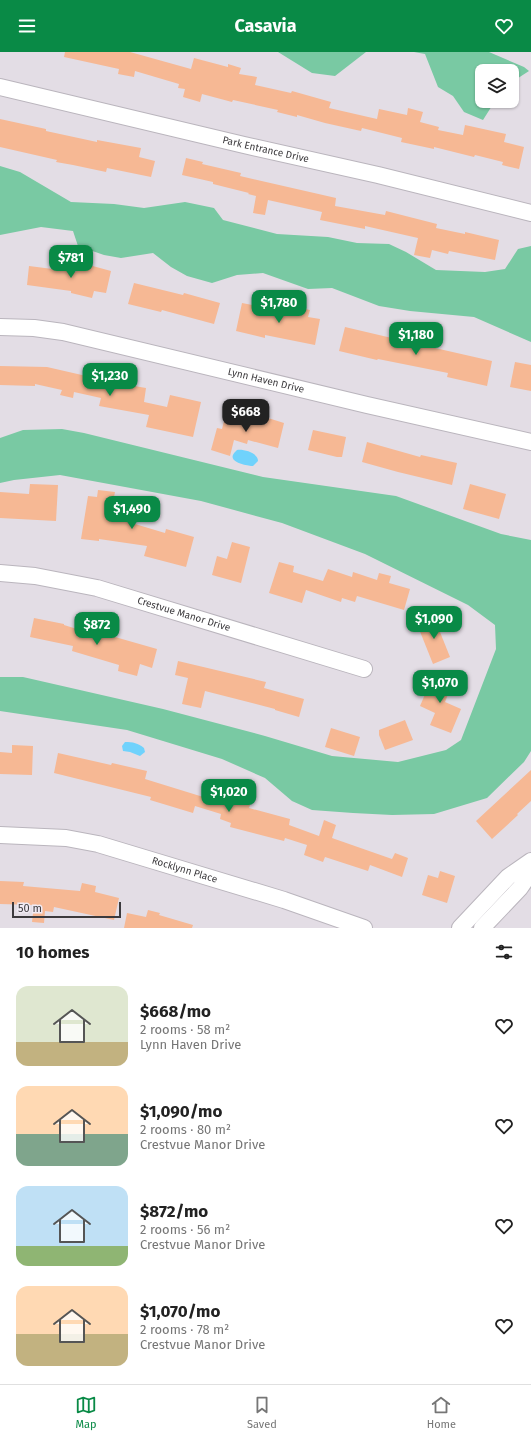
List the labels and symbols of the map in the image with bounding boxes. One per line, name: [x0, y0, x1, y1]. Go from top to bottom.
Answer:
street label: Park Entrance Drive: [221, 134, 310, 165]
pin: $781: [47, 245, 95, 279]
pin: $1,780: [246, 290, 312, 324]
pin: $1,180: [383, 322, 449, 356]
pin: $1,230: [77, 363, 143, 397]
street label: Lynn Haven Drive: [227, 366, 305, 396]
pin: $668: [222, 399, 270, 433]
pin: $1,490: [99, 496, 165, 530]
street label: Crestvue Manor Drive: [136, 595, 232, 634]
pin: $1,090: [401, 606, 467, 640]
pin: $872: [73, 612, 121, 646]
pin: $1,070: [407, 670, 473, 704]
pin: $1,020: [196, 779, 262, 813]
street label: Rocklynn Place: [150, 855, 219, 886]
scale bar: [12, 900, 121, 919]

